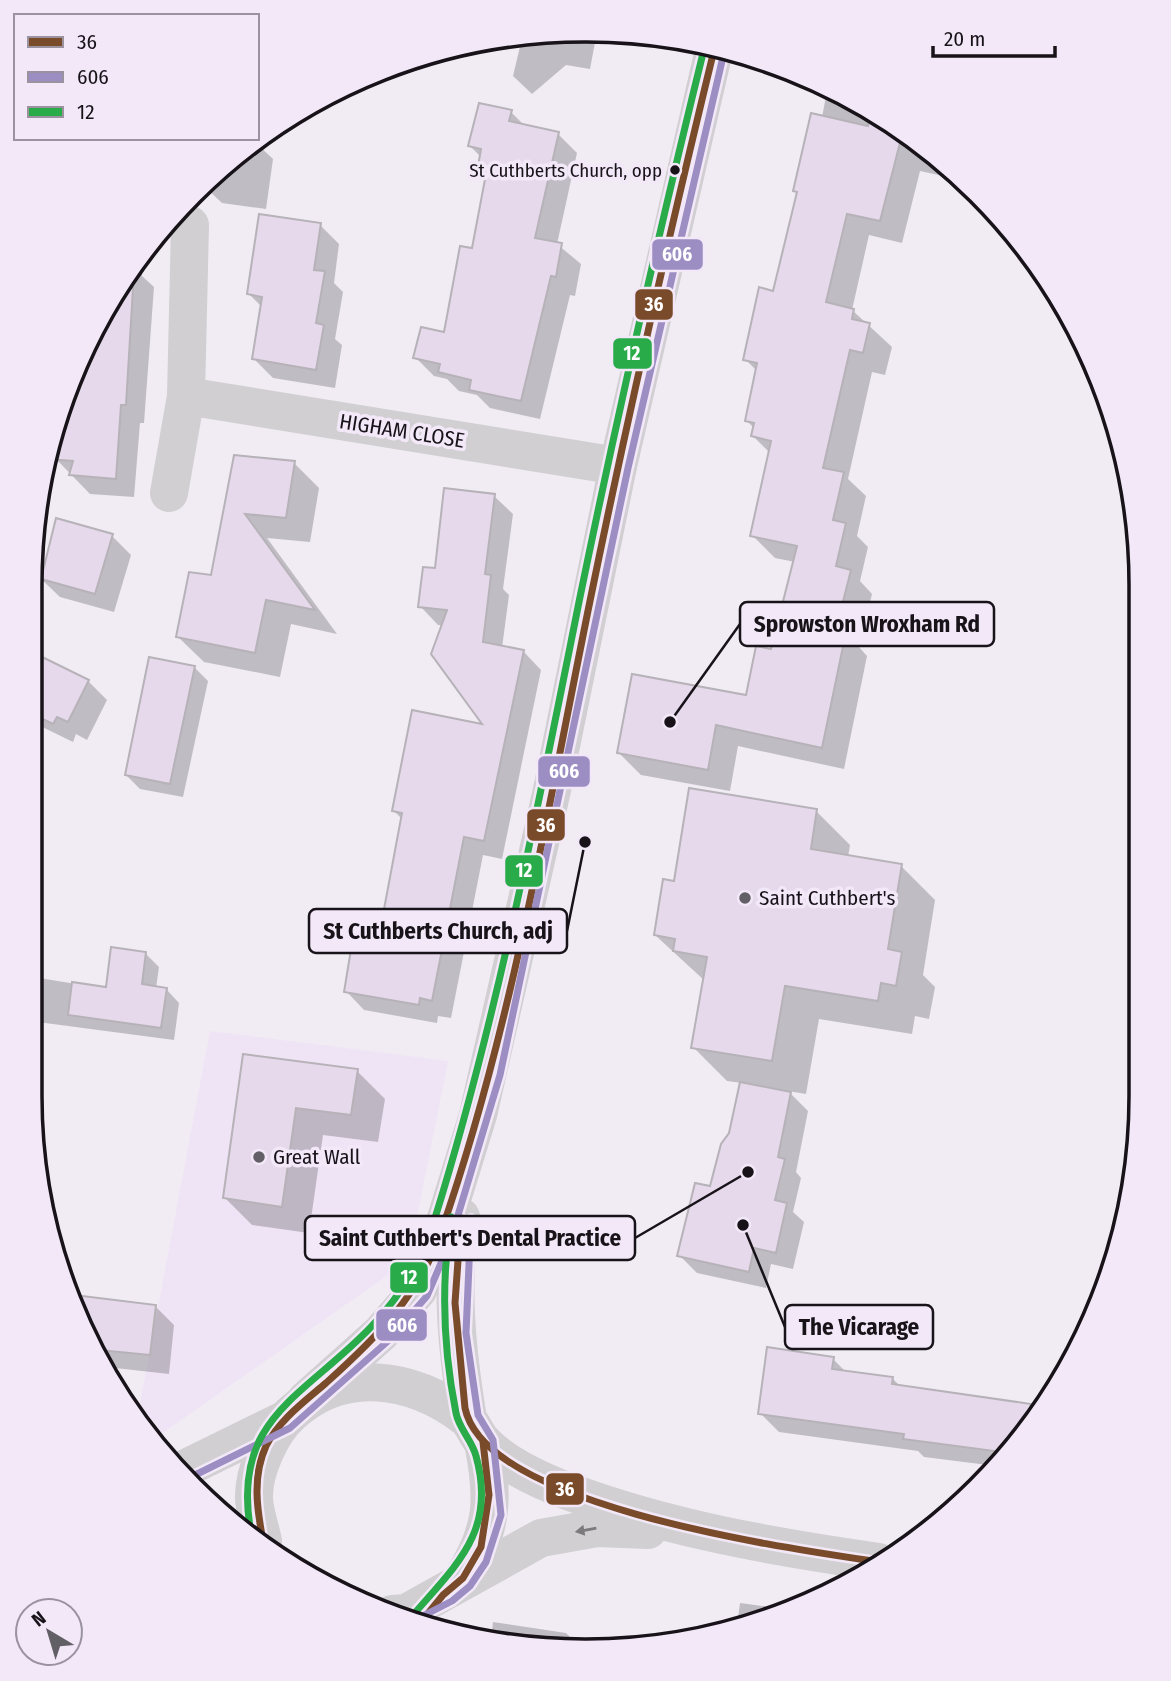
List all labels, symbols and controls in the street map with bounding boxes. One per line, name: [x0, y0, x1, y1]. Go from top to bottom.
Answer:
legend: [14, 14, 259, 140]
scale bar: [933, 14, 1056, 58]
text: 20 m: [944, 26, 985, 52]
text: 36: [77, 29, 97, 55]
text: 606: [77, 64, 109, 90]
text: 12: [77, 99, 94, 125]
place label: St Cuthberts Church, opp: [469, 159, 662, 182]
marker: St Cuthberts Church, opp: [668, 163, 682, 177]
line badge: 606: [651, 238, 704, 271]
text: 606: [662, 243, 692, 266]
line badge: 36: [634, 288, 674, 321]
text: 36: [644, 293, 664, 316]
line badge: 12: [612, 337, 653, 370]
text: 12: [624, 342, 641, 365]
street label: HIGHAM CLOSE: [338, 408, 467, 454]
callout: Sprowston Wroxham Rd: [740, 602, 994, 646]
text: Sprowston Wroxham Rd: [754, 610, 980, 638]
line badge: 606: [537, 755, 591, 788]
text: 606: [549, 760, 579, 783]
line badge: 36: [526, 808, 566, 842]
text: 36: [536, 814, 556, 837]
line badge: 12: [504, 854, 544, 888]
text: 12: [516, 859, 533, 882]
place label: Saint Cuthbert's: [759, 885, 896, 911]
marker: Saint Cuthbert's: [737, 890, 753, 906]
callout: St Cuthberts Church, adj: [309, 909, 567, 953]
text: St Cuthberts Church, adj: [323, 917, 553, 945]
place label: Great Wall: [273, 1144, 361, 1170]
marker: Great Wall: [251, 1149, 267, 1165]
callout: Saint Cuthbert's Dental Practice: [305, 1216, 635, 1260]
text: Saint Cuthbert's Dental Practice: [319, 1224, 621, 1252]
line badge: 12: [389, 1261, 429, 1294]
text: 12: [401, 1266, 418, 1289]
callout: The Vicarage: [785, 1305, 933, 1349]
line badge: 606: [375, 1308, 428, 1342]
text: The Vicarage: [799, 1313, 920, 1341]
text: 606: [387, 1314, 417, 1337]
line badge: 36: [545, 1472, 585, 1506]
text: 36: [555, 1478, 575, 1501]
one-way arrow: [575, 1525, 597, 1536]
north arrow: [14, 1597, 84, 1667]
text: N: [27, 1606, 50, 1632]

